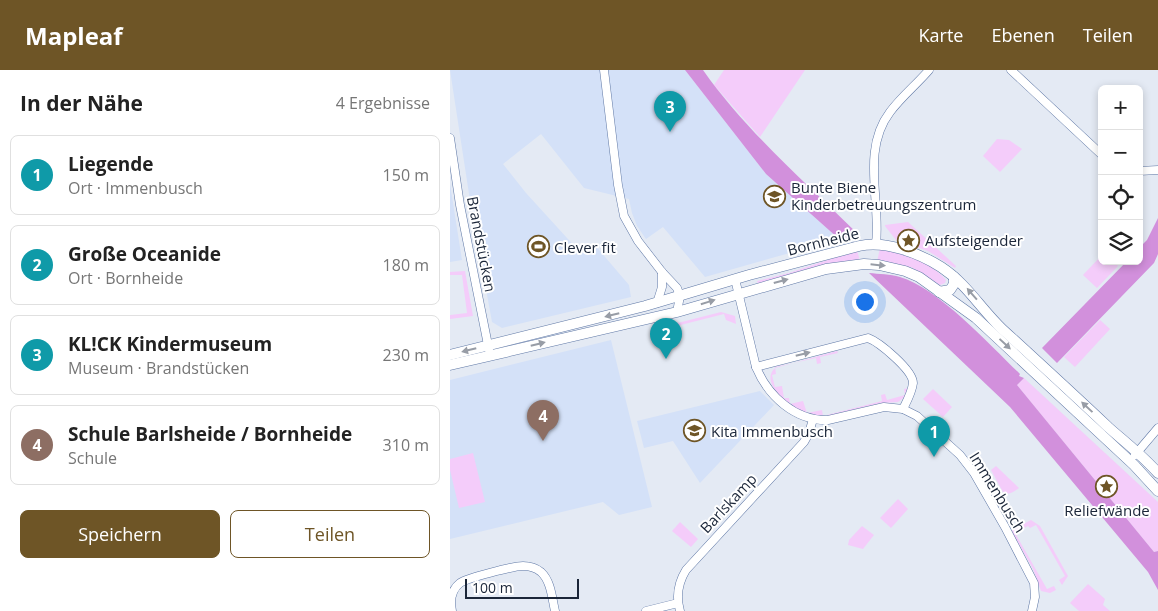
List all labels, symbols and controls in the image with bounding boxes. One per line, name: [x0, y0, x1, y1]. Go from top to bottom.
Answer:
text: Mapleaf: [25, 19, 123, 52]
text: Karte: [919, 23, 963, 47]
text: Ebenen: [991, 23, 1055, 47]
text: Teilen: [1083, 23, 1133, 47]
map controls: [1098, 85, 1143, 265]
button: +: [1098, 85, 1143, 130]
text: In der Nähe: [20, 89, 143, 117]
pin: 3: [654, 91, 686, 132]
text: 4 Ergebnisse: [336, 92, 430, 114]
button: −: [1098, 130, 1143, 175]
text: Liegende: [68, 151, 153, 177]
text: 1: [32, 164, 42, 186]
text: 150 m: [383, 164, 429, 186]
button: locate: [1098, 175, 1143, 220]
text: Ort · Immenbusch: [68, 177, 203, 199]
place label: Bunte Biene Kinderbetreuungszentrum: [791, 177, 977, 214]
school or university icon: Bunte Biene Kinderbetreuungszentrum: [763, 184, 787, 208]
street label: Brandstücken: [463, 195, 501, 293]
button: layers: [1098, 220, 1143, 265]
street label: Bornheide: [785, 222, 861, 260]
place icon: Aufsteigender: [897, 228, 921, 252]
place label: Aufsteigender: [925, 230, 1023, 250]
sports icon: Clever fit: [526, 235, 550, 259]
place label: Clever fit: [554, 237, 616, 257]
text: Große Oceanide: [68, 241, 221, 267]
text: 2: [32, 254, 42, 276]
text: 180 m: [383, 254, 429, 276]
one-way arrow: [870, 261, 886, 269]
text: Ort · Bornheide: [68, 267, 183, 289]
one-way arrow: [774, 277, 789, 285]
one-way arrow: [966, 287, 977, 300]
your location: [852, 289, 878, 315]
one-way arrow: [700, 298, 715, 305]
one-way arrow: [605, 311, 620, 319]
pin: 2: [650, 318, 682, 359]
text: KL!CK Kindermuseum: [68, 331, 272, 357]
one-way arrow: [998, 338, 1010, 350]
one-way arrow: [530, 340, 545, 348]
text: 3: [32, 344, 42, 366]
text: 230 m: [383, 344, 429, 366]
one-way arrow: [462, 346, 477, 354]
one-way arrow: [796, 350, 811, 358]
text: Museum · Brandstücken: [68, 357, 249, 379]
pin: 4: [527, 400, 559, 441]
one-way arrow: [1082, 401, 1094, 413]
pin: 1: [918, 416, 950, 457]
school or university icon: Kita Immenbusch: [683, 419, 707, 443]
text: Schule Barlsheide / Bornheide: [68, 421, 352, 447]
place label: Kita Immenbusch: [711, 421, 833, 441]
text: 4: [32, 434, 42, 456]
text: 310 m: [383, 434, 429, 456]
text: Schule: [68, 447, 117, 469]
street label: Immenbusch: [965, 448, 1031, 536]
street label: Barlskamp: [695, 469, 761, 537]
place icon: Reliefwände: [1095, 475, 1119, 499]
place label: Reliefwände: [1064, 500, 1150, 520]
button: Speichern: [20, 510, 220, 558]
button: Teilen: [230, 510, 430, 558]
scale bar: [465, 576, 579, 599]
text: 100 m: [472, 578, 513, 597]

